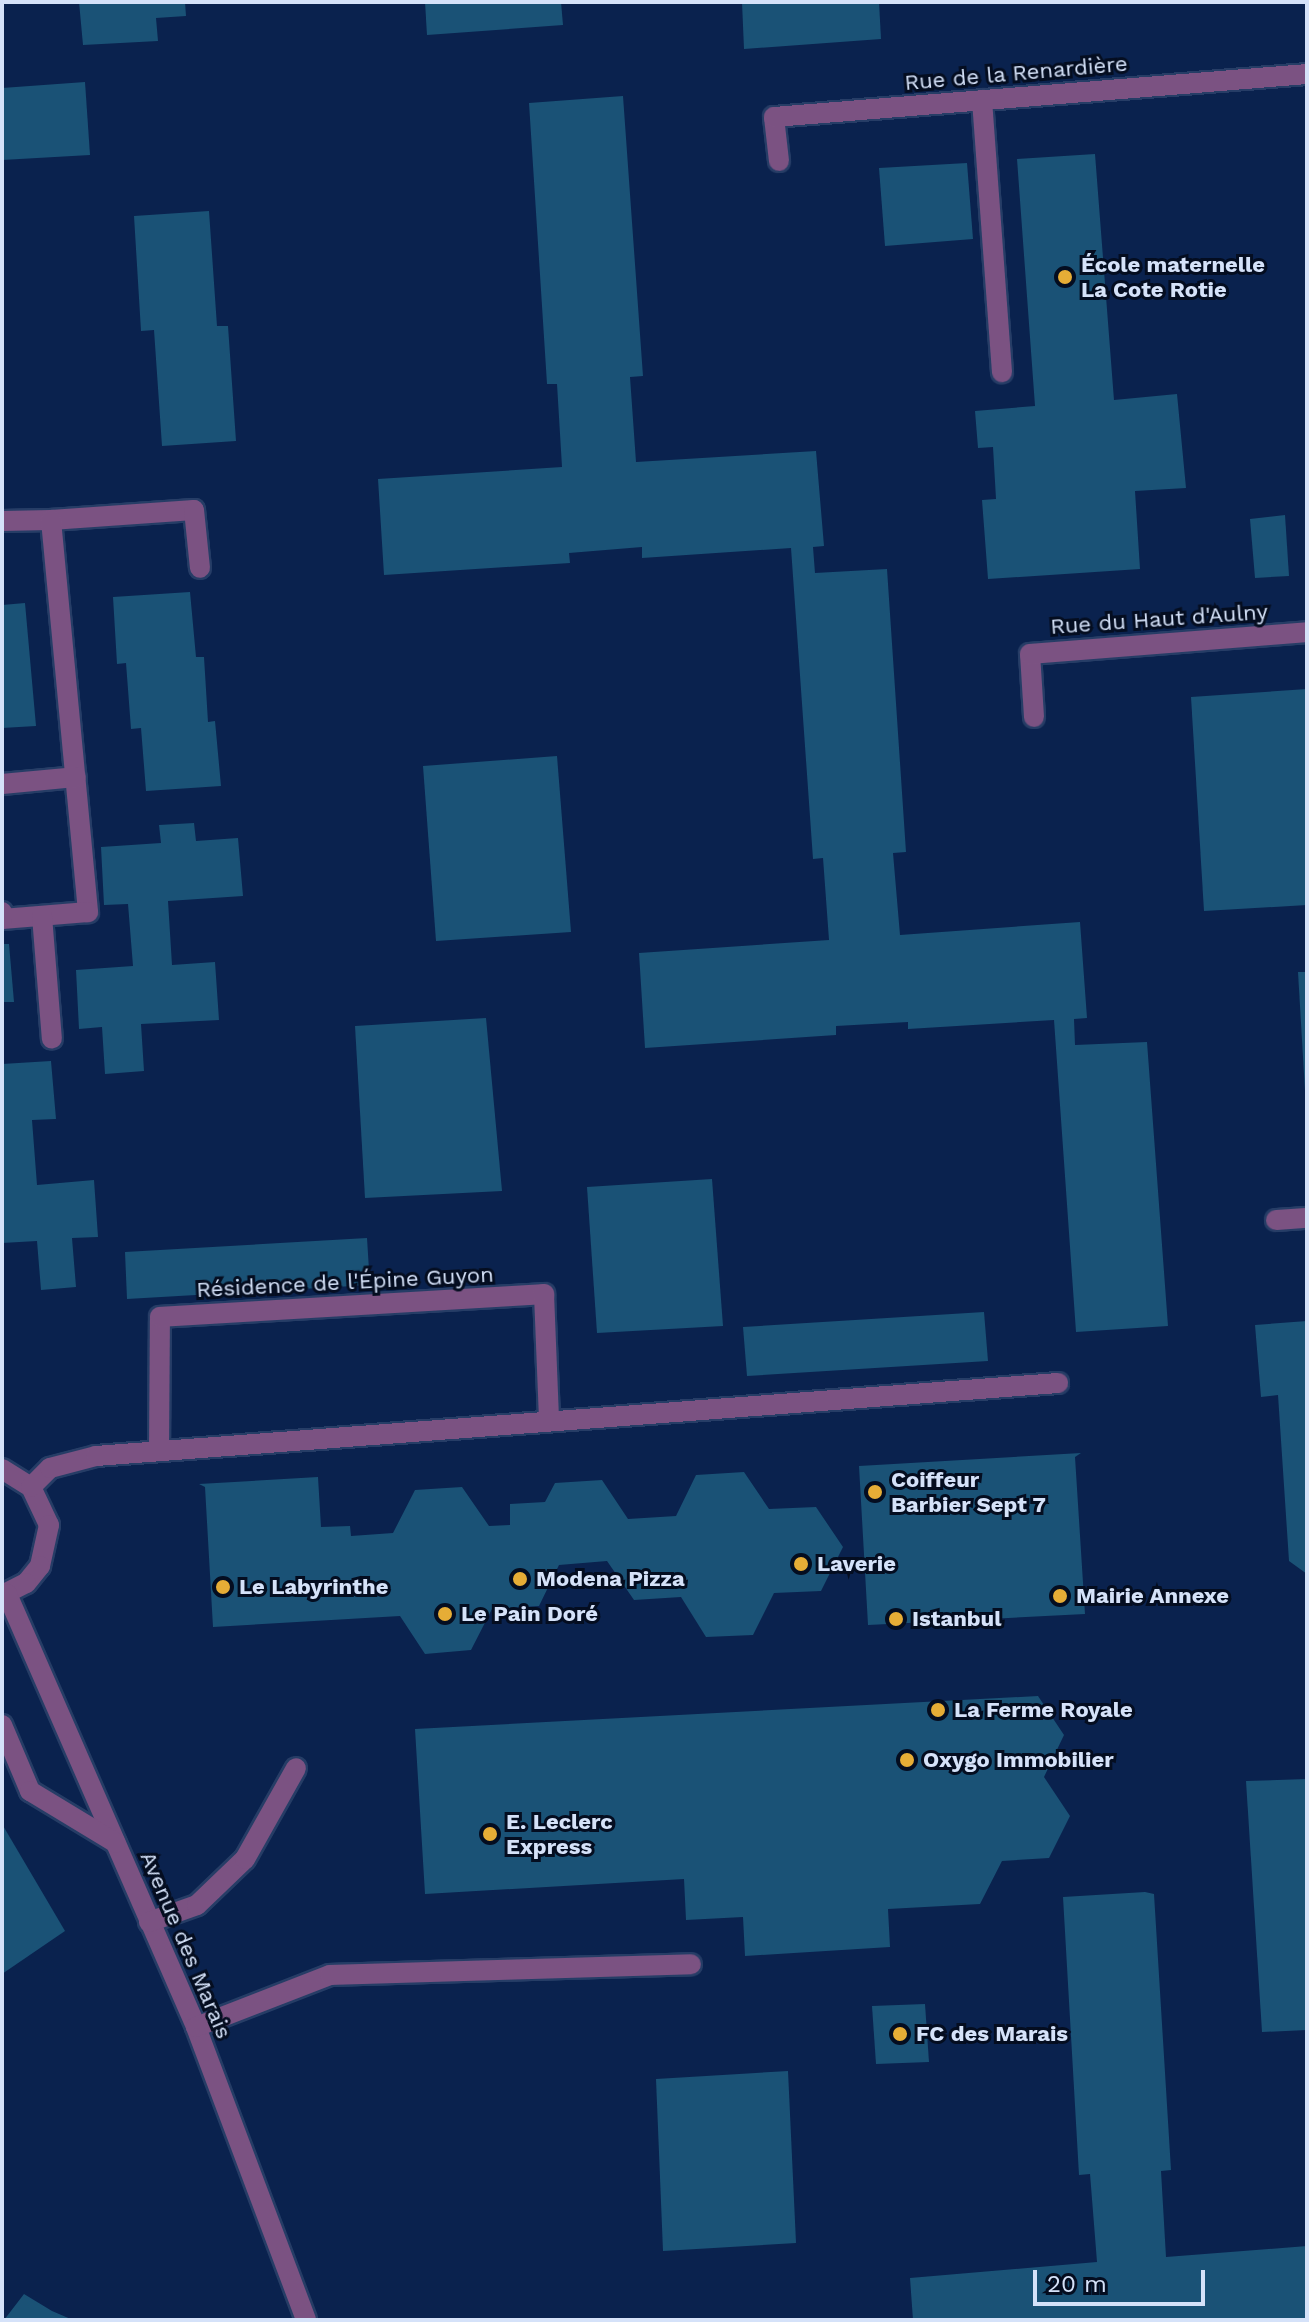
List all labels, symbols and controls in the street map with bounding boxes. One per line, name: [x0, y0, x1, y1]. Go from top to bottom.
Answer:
street label: Rue de la Renardière: [903, 50, 1129, 96]
place label: École maternelle La Cote Rotie: [1081, 251, 1265, 302]
marker: École maternelle La Cote Rotie: [1056, 268, 1074, 286]
street label: Rue du Haut d'Aulny: [1049, 598, 1269, 640]
street label: Résidence de l'Épine Guyon: [196, 1261, 494, 1303]
place label: Coiffeur Barbier Sept 7: [891, 1466, 1047, 1518]
marker: Coiffeur Barbier Sept 7: [866, 1483, 884, 1501]
place label: Laverie: [817, 1551, 896, 1577]
marker: Laverie: [792, 1555, 810, 1573]
place label: Modena Pizza: [536, 1566, 685, 1592]
marker: Modena Pizza: [511, 1570, 529, 1588]
place label: Le Labyrinthe: [239, 1574, 388, 1600]
marker: Le Labyrinthe: [214, 1578, 232, 1596]
place label: Mairie Annexe: [1076, 1583, 1229, 1609]
marker: Mairie Annexe: [1051, 1587, 1069, 1605]
place label: Le Pain Doré: [461, 1601, 598, 1627]
marker: Le Pain Doré: [436, 1605, 454, 1623]
place label: Istanbul: [912, 1606, 1001, 1632]
marker: Istanbul: [887, 1610, 905, 1628]
place label: La Ferme Royale: [954, 1697, 1133, 1723]
marker: La Ferme Royale: [929, 1701, 947, 1719]
place label: Oxygo Immobilier: [923, 1747, 1114, 1773]
marker: Oxygo Immobilier: [898, 1751, 916, 1769]
place label: E. Leclerc Express: [506, 1808, 613, 1860]
marker: E. Leclerc Express: [481, 1825, 499, 1843]
street label: Avenue des Marais: [135, 1848, 237, 2042]
place label: FC des Marais: [916, 2021, 1068, 2047]
marker: FC des Marais: [891, 2025, 909, 2043]
scale bar: [1037, 2254, 1209, 2304]
text: 20 m: [1047, 2270, 1107, 2298]

